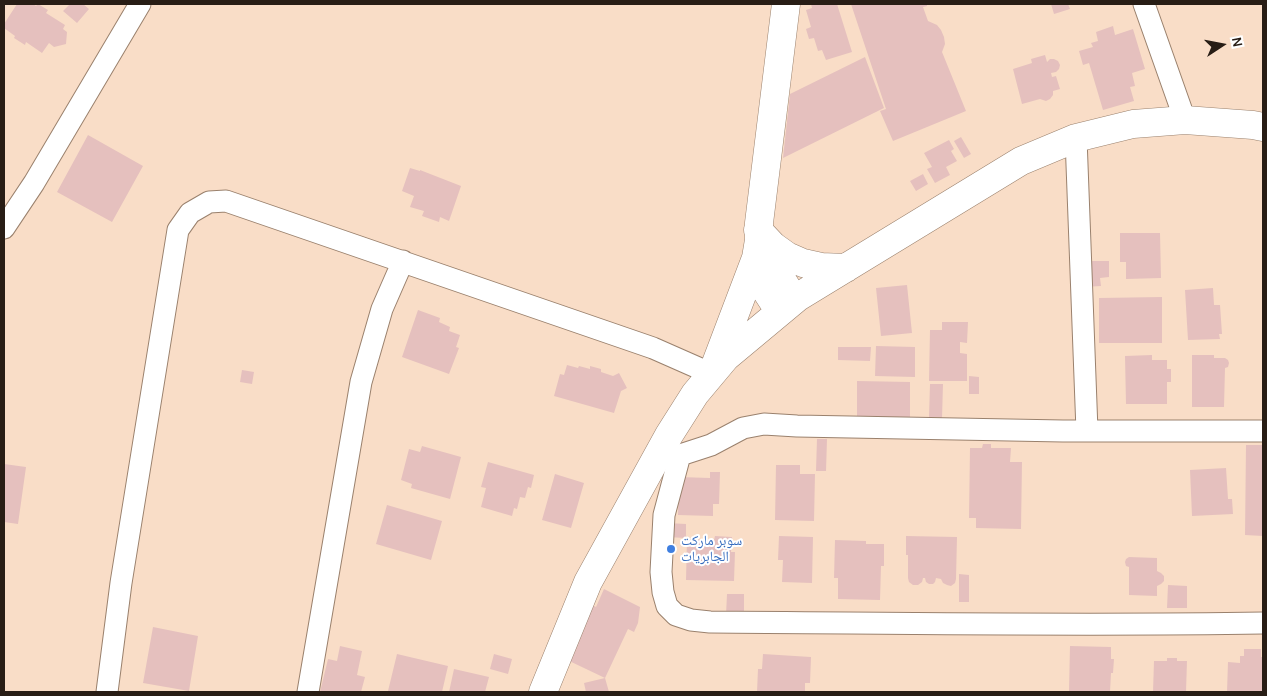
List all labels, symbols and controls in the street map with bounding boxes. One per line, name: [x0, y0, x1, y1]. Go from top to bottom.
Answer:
north arrow: [1197, 20, 1247, 70]
text: N: [1228, 35, 1247, 49]
place label: سوبر ماركت الجابريات: [681, 533, 742, 566]
marker: سوبر ماركت الجابريات: [665, 543, 677, 555]

